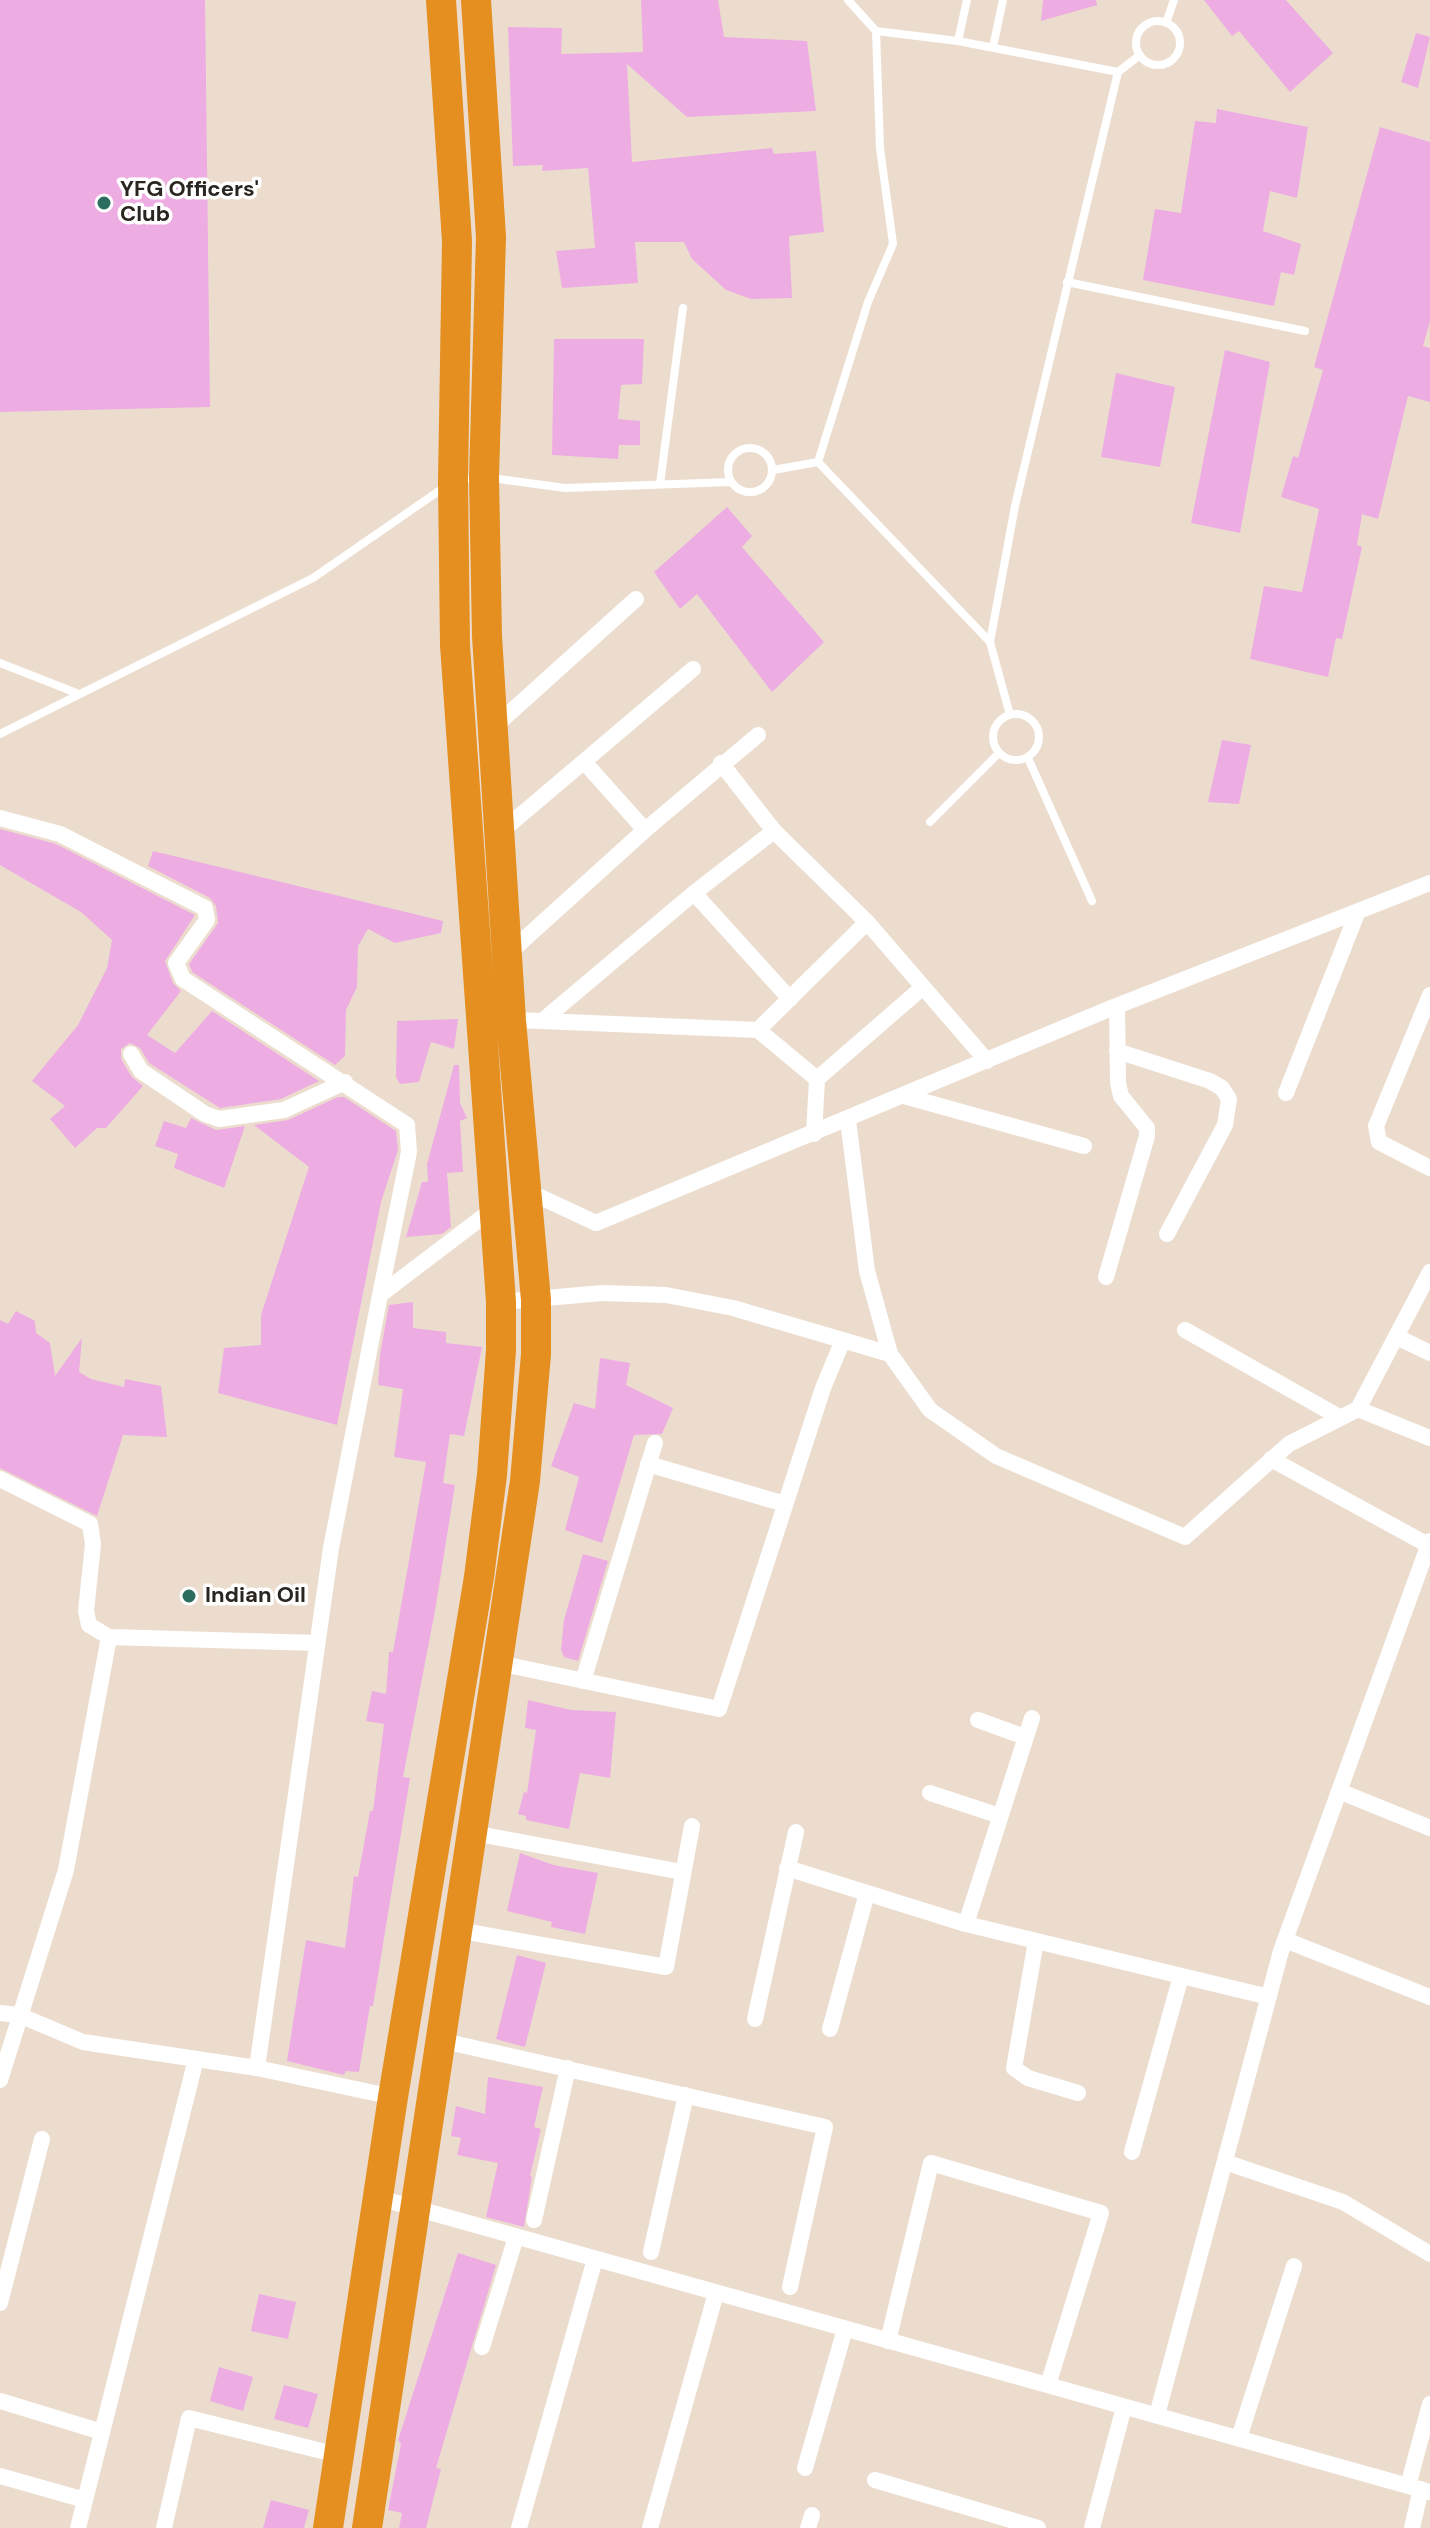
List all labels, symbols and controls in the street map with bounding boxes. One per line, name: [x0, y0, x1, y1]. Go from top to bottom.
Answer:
place label: YFG Officers' Club: [120, 177, 259, 228]
marker: YFG Officers' Club: [95, 194, 113, 212]
place label: Indian Oil: [205, 1583, 306, 1609]
marker: Indian Oil: [180, 1587, 198, 1605]

